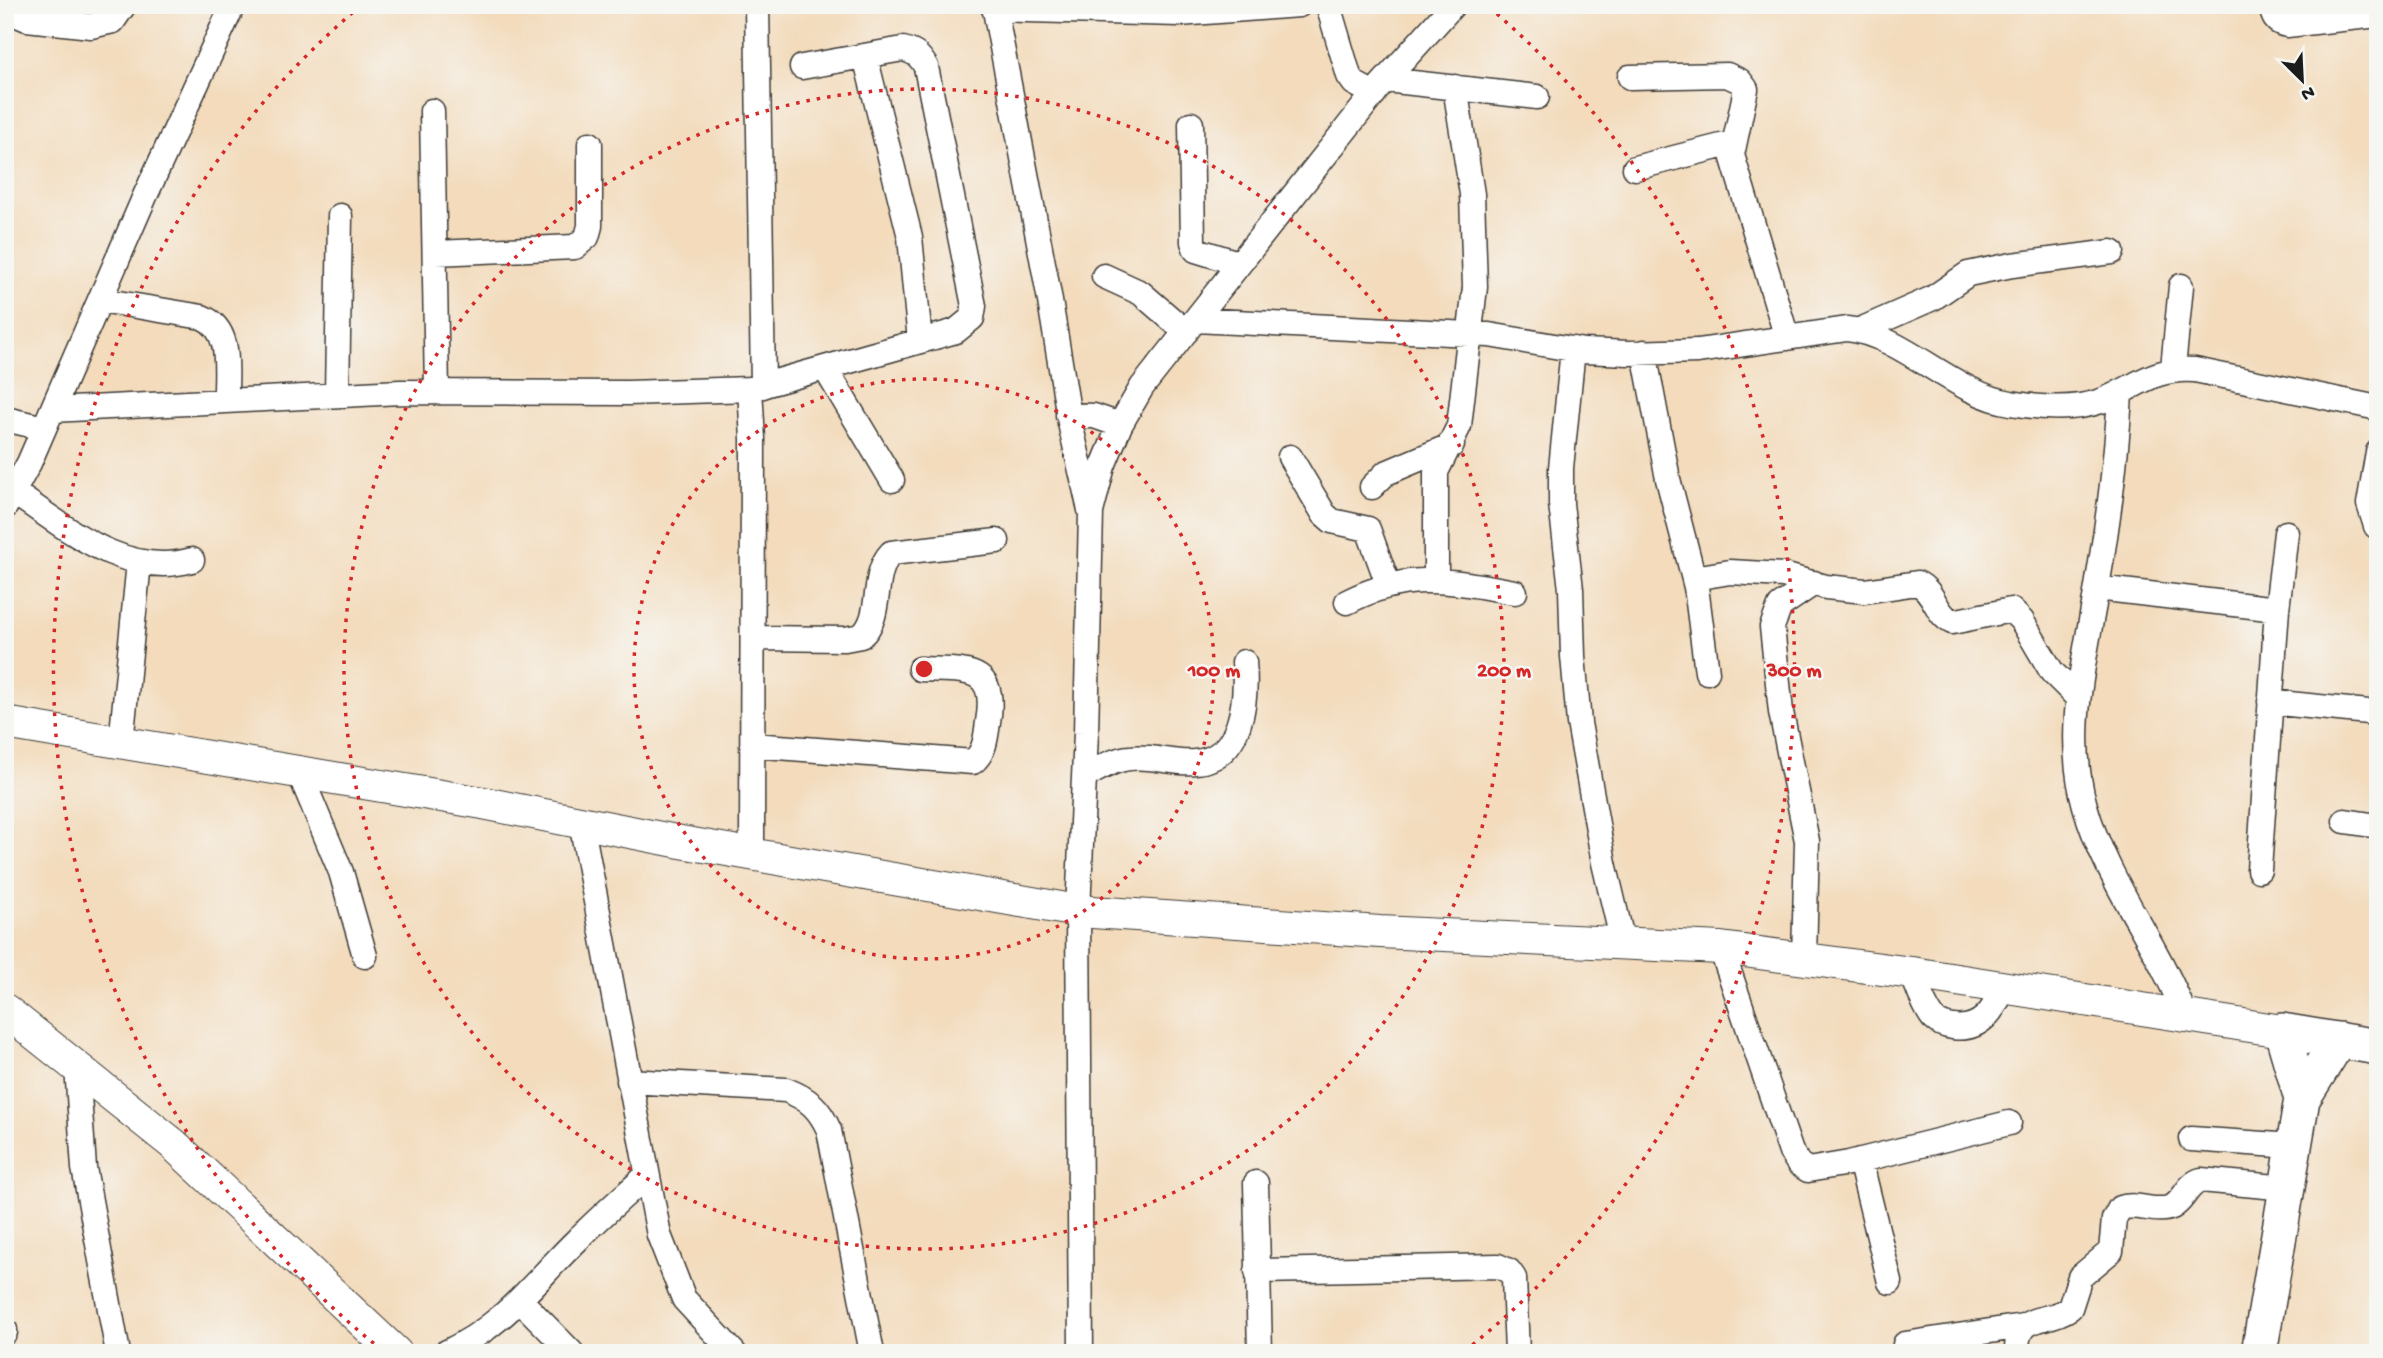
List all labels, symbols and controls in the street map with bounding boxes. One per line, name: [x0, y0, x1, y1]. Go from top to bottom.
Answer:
north arrow: [2268, 46, 2338, 116]
text: N: [2297, 79, 2318, 105]
centre of rings: [912, 657, 936, 681]
text: 100 m: [1187, 660, 1240, 685]
text: 200 m: [1477, 660, 1531, 685]
text: 300 m: [1766, 660, 1821, 685]

